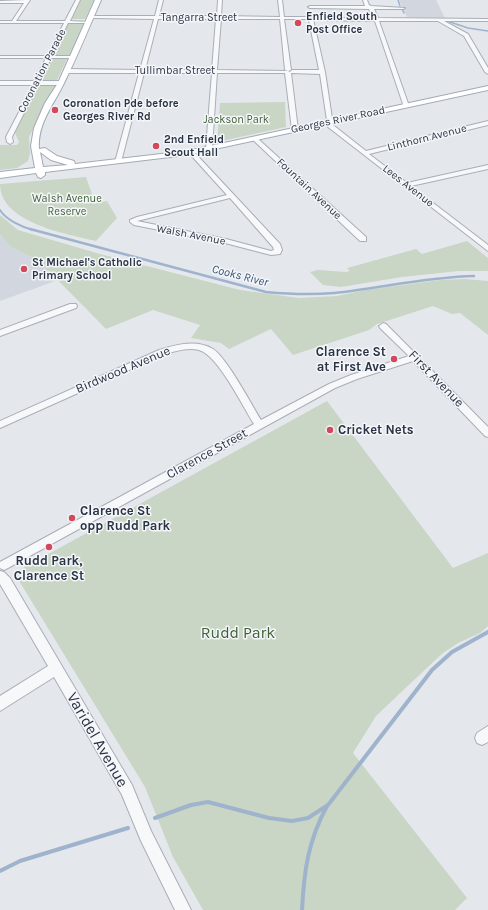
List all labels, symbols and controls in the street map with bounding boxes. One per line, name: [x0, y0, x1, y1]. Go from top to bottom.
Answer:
place label: Enfield South Post Office: [306, 10, 377, 36]
street label: Tangarra Street: [161, 11, 237, 25]
marker: Enfield South Post Office: [293, 18, 303, 28]
street label: Coronation Parade: [15, 27, 69, 115]
street label: Tullimbar Street: [135, 64, 215, 78]
place label: Coronation Pde before Georges River Rd: [63, 97, 179, 123]
street label: Georges River Road: [290, 104, 386, 136]
marker: Coronation Pde before Georges River Rd: [50, 105, 60, 115]
park label: Jackson Park: [203, 113, 269, 127]
street label: Linthorn Avenue: [386, 122, 468, 154]
place label: 2nd Enfield Scout Hall: [164, 133, 224, 159]
marker: 2nd Enfield Scout Hall: [151, 141, 161, 151]
street label: Fountain Avenue: [274, 156, 344, 222]
street label: Lees Avenue: [380, 162, 436, 210]
park label: Walsh Avenue Reserve: [32, 192, 102, 218]
street label: Walsh Avenue: [155, 222, 227, 248]
place label: St Michael's Catholic Primary School: [32, 256, 142, 282]
water label: Cooks River: [210, 262, 270, 290]
marker: St Michael's Catholic Primary School: [19, 264, 29, 274]
street label: Birdwood Avenue: [73, 343, 173, 397]
place label: Clarence St at First Ave: [316, 344, 386, 375]
street label: First Avenue: [405, 347, 467, 411]
marker: Clarence St at First Ave: [389, 354, 399, 364]
place label: Cricket Nets: [338, 422, 414, 438]
street label: Clarence Street: [164, 425, 250, 483]
marker: Cricket Nets: [325, 425, 335, 435]
place label: Clarence St opp Rudd Park: [80, 503, 170, 534]
marker: Clarence St opp Rudd Park: [67, 513, 77, 523]
marker: Rudd Park, Clarence St: [44, 542, 54, 552]
place label: Rudd Park, Clarence St: [14, 553, 84, 584]
park label: Rudd Park: [201, 623, 275, 643]
street label: Varidel Avenue: [62, 689, 132, 791]

